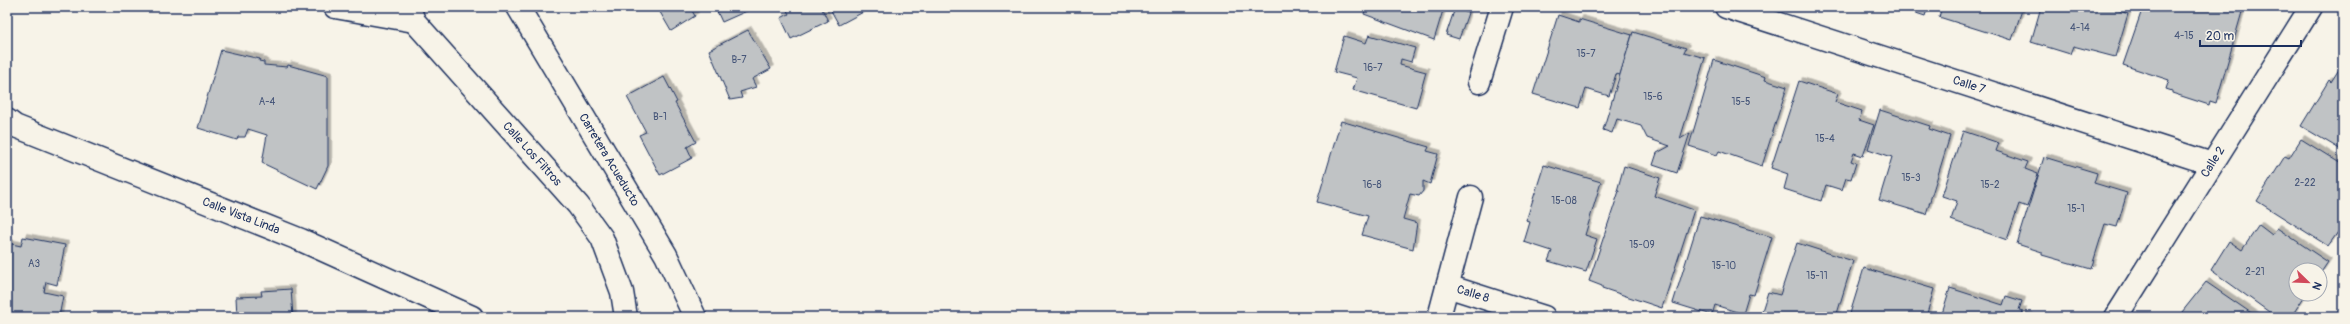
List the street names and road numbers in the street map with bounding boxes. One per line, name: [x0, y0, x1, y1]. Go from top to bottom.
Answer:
street label: Calle 7: [1951, 73, 1988, 98]
street label: Carretera Acueducto: [575, 111, 643, 210]
street label: Calle Los Filtros: [499, 119, 565, 190]
street label: Calle 2: [2198, 143, 2229, 180]
street label: Calle Vista Linda: [200, 194, 282, 238]
street label: Calle 8: [1455, 282, 1491, 306]

